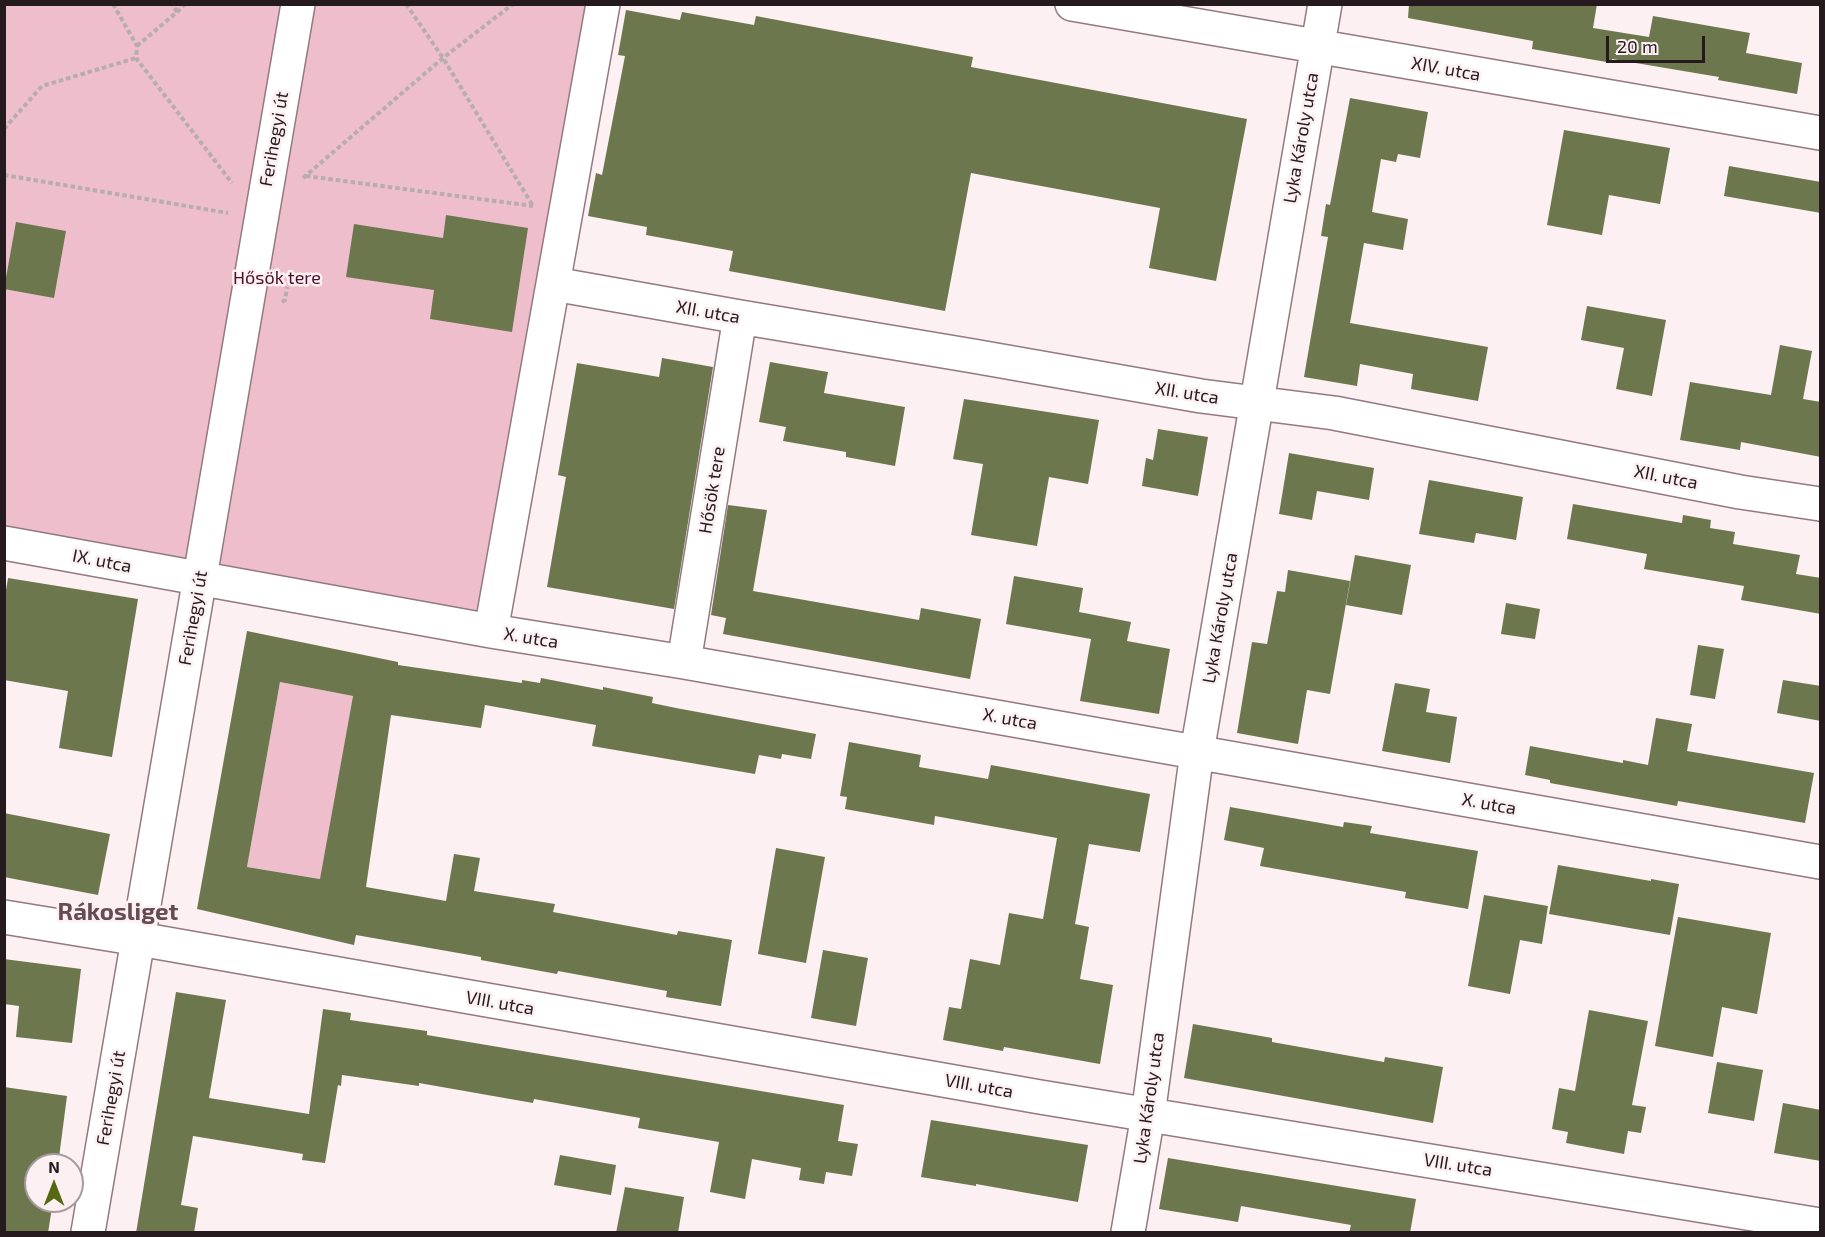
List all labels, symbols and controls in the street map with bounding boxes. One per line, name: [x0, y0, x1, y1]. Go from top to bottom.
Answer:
scale bar: [1609, 24, 1708, 62]
text: 20 m: [1617, 35, 1658, 57]
street label: XIV. utca: [1410, 52, 1482, 86]
street label: Lyka Károly utca: [1279, 71, 1323, 205]
street label: Ferihegyi út: [255, 90, 293, 188]
park label: Hősök tere: [233, 267, 321, 289]
street label: XII. utca: [674, 296, 742, 328]
street label: XII. utca: [1154, 377, 1220, 409]
street label: Hősök tere: [694, 445, 730, 535]
street label: XII. utca: [1632, 460, 1700, 494]
street label: IX. utca: [71, 545, 133, 577]
street label: Lyka Károly utca: [1198, 551, 1242, 685]
street label: Ferihegyi út: [174, 569, 212, 667]
street label: X. utca: [502, 623, 560, 653]
street label: X. utca: [981, 704, 1039, 734]
street label: X. utca: [1460, 789, 1518, 819]
district label: Rákosliget: [58, 898, 178, 926]
street label: VIII. utca: [464, 986, 536, 1020]
street label: Lyka Károly utca: [1129, 1031, 1169, 1165]
street label: Ferihegyi út: [92, 1049, 130, 1147]
street label: VIII. utca: [943, 1069, 1015, 1103]
street label: VIII. utca: [1422, 1149, 1494, 1181]
north arrow: [24, 1153, 84, 1213]
text: N: [48, 1157, 60, 1176]

